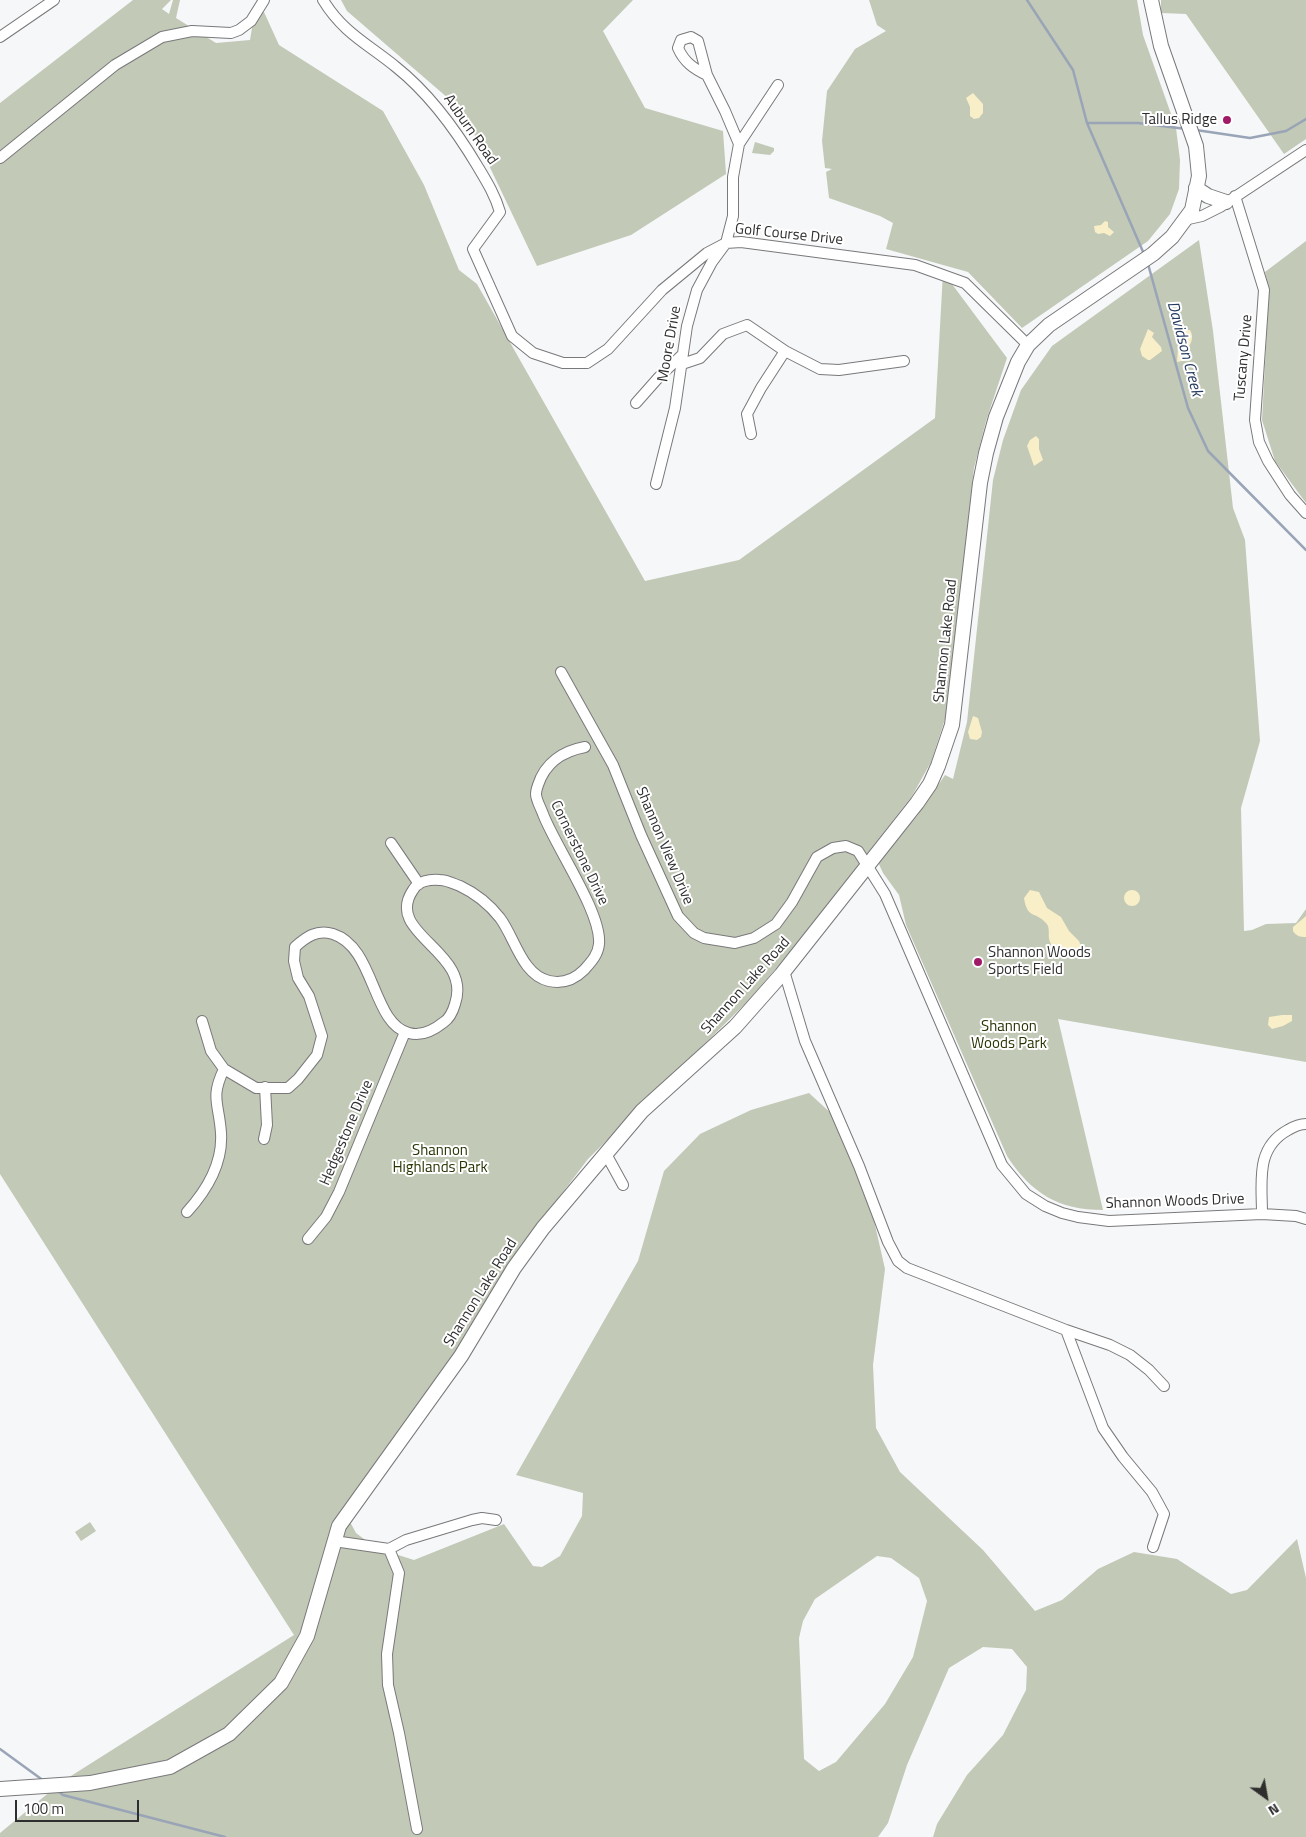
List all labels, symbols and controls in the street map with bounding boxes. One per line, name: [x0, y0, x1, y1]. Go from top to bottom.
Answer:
street label: Auburn Road: [439, 91, 501, 169]
place label: Tallus Ridge: [1142, 111, 1217, 129]
marker: Tallus Ridge: [1221, 114, 1233, 126]
street label: Golf Course Drive: [734, 220, 844, 250]
water label: Davidson Creek: [1162, 300, 1206, 398]
street label: Moore Drive: [654, 304, 686, 384]
street label: Tuscany Drive: [1231, 314, 1257, 402]
street label: Shannon Lake Road: [931, 578, 961, 704]
street label: Shannon View Drive: [631, 784, 697, 908]
street label: Cornerstone Drive: [546, 798, 612, 908]
street label: Shannon Lake Road: [698, 934, 794, 1038]
place label: Shannon Woods Sports Field: [988, 944, 1091, 979]
marker: Shannon Woods Sports Field: [972, 956, 984, 968]
park label: Shannon Woods Park: [971, 1018, 1047, 1053]
street label: Hedgestone Drive: [317, 1078, 377, 1188]
park label: Shannon Highlands Park: [392, 1142, 488, 1177]
street label: Shannon Woods Drive: [1105, 1191, 1245, 1213]
street label: Shannon Lake Road: [440, 1236, 522, 1350]
north arrow: [1241, 1772, 1291, 1822]
scale bar: [18, 1790, 141, 1822]
text: 100 m: [23, 1797, 64, 1820]
text: N: [1265, 1799, 1284, 1822]

